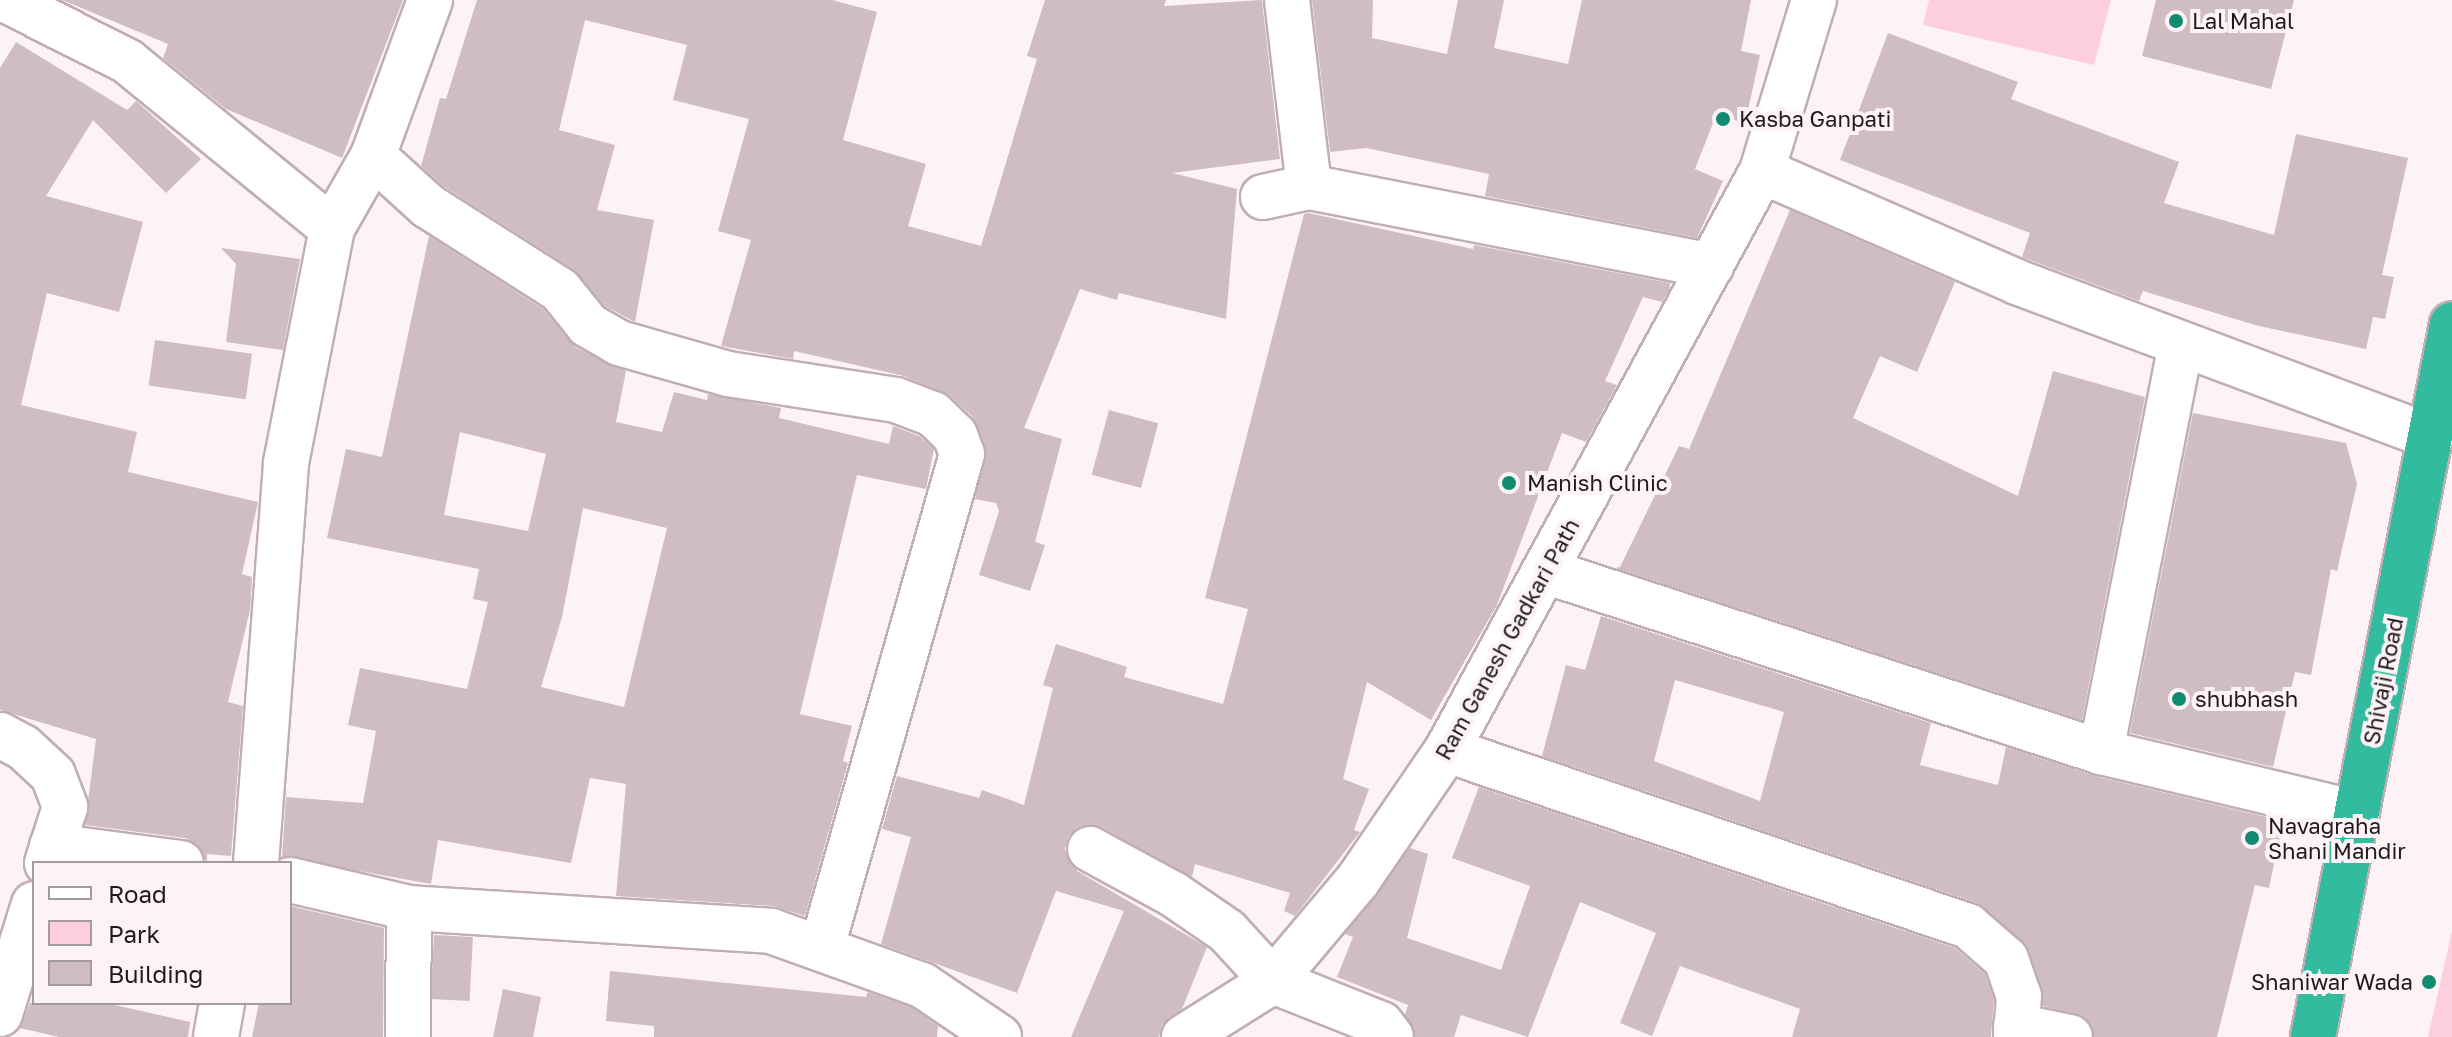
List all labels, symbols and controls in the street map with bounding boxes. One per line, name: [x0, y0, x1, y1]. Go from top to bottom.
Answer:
place label: Lal Mahal: [2192, 8, 2294, 34]
marker: Lal Mahal: [2167, 12, 2185, 30]
place label: Kasba Ganpati: [1739, 106, 1891, 132]
marker: Kasba Ganpati: [1714, 110, 1732, 128]
place label: Manish Clinic: [1527, 470, 1668, 496]
marker: Manish Clinic: [1498, 472, 1520, 494]
street label: Ram Ganesh Gadkari Path: [1430, 514, 1584, 764]
street label: Shivaji Road: [2358, 615, 2408, 747]
place label: shubhash: [2195, 686, 2298, 712]
marker: shubhash: [2170, 690, 2188, 708]
place label: Navagraha Shani Mandir: [2268, 812, 2406, 864]
marker: Navagraha Shani Mandir: [2243, 829, 2261, 847]
legend: [32, 861, 292, 1005]
text: Road: [108, 879, 167, 908]
text: Park: [108, 919, 160, 948]
text: Building: [108, 959, 203, 988]
place label: Shaniwar Wada: [2251, 969, 2413, 995]
marker: Shaniwar Wada: [2420, 973, 2438, 991]

